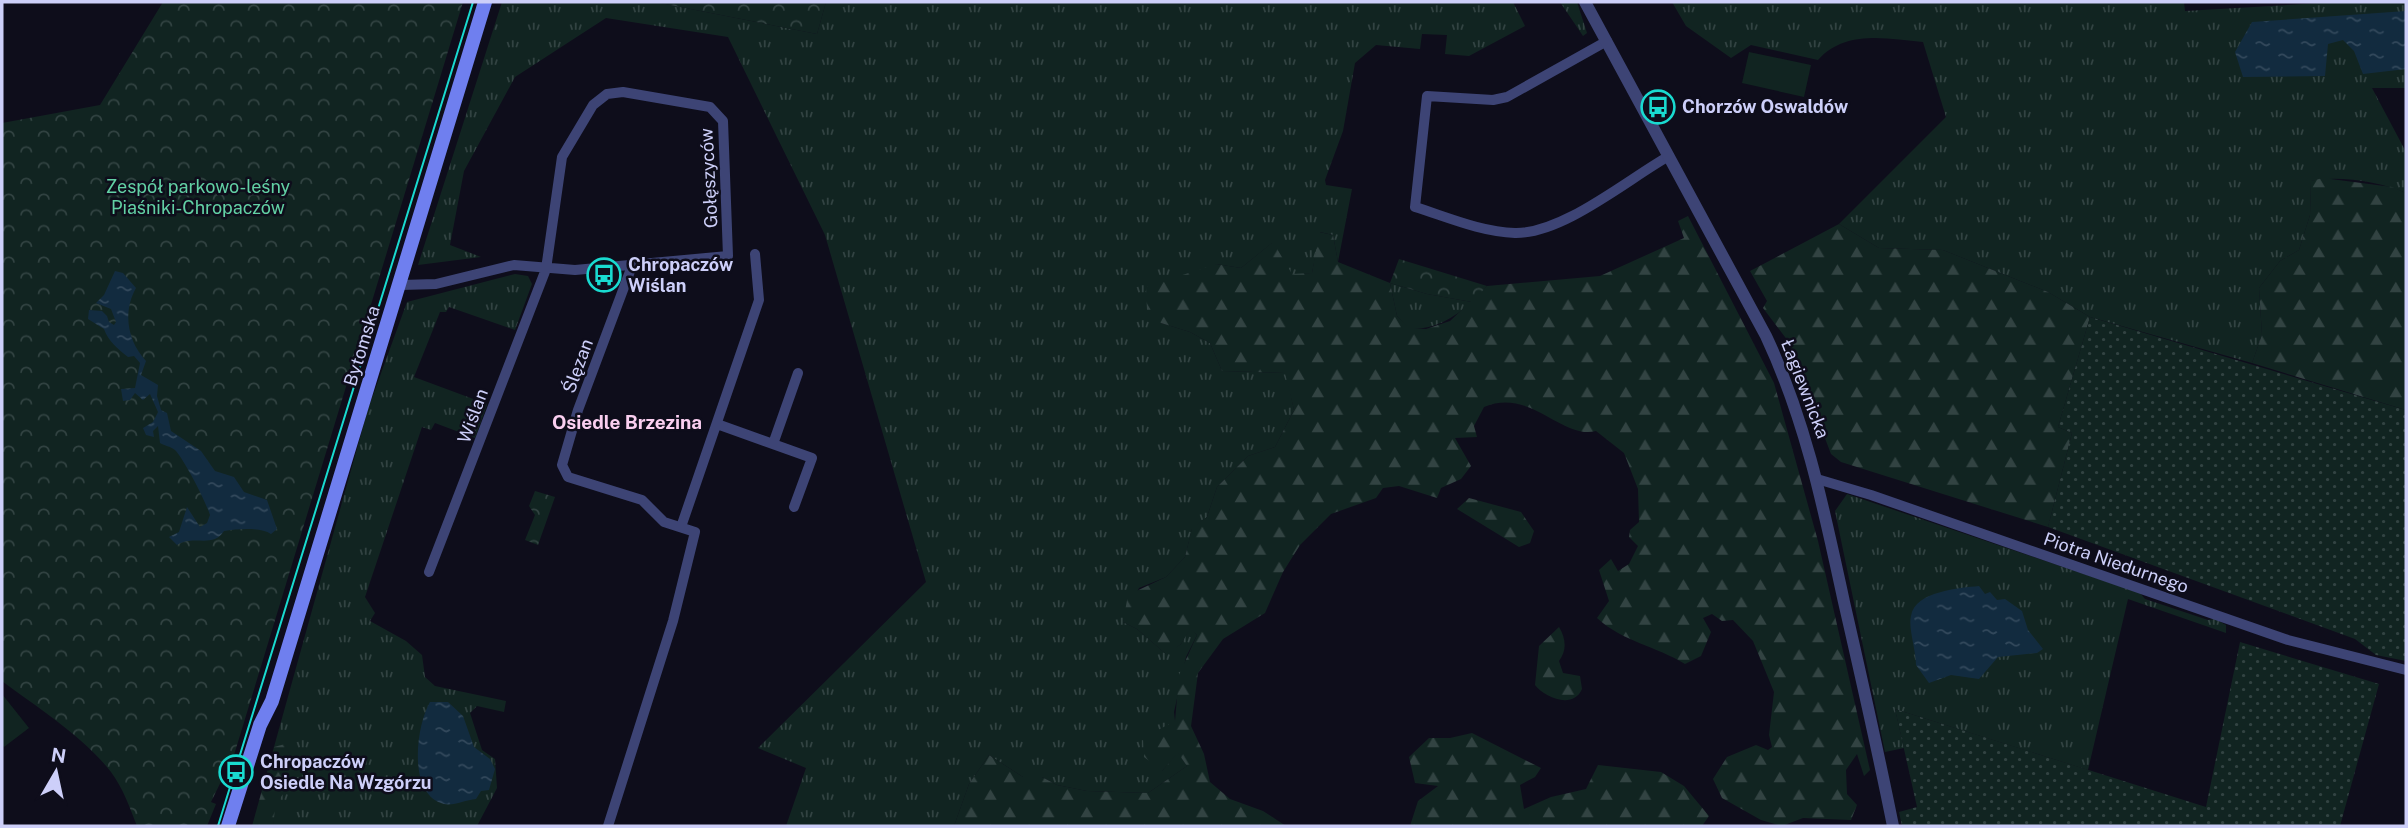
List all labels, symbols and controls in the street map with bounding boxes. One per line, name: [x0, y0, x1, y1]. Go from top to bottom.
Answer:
bus stop icon: Chorzów Oswaldów: [1639, 88, 1677, 126]
place label: Chorzów Oswaldów: [1682, 96, 1848, 117]
street label: Gołęszyców: [695, 127, 722, 229]
park label: Zespół parkowo-leśny Piaśniki-Chropaczów: [106, 176, 291, 218]
place label: Chropaczów Wiślan: [628, 254, 733, 296]
bus stop icon: Chropaczów Wiślan: [585, 256, 623, 294]
street label: Bytomska: [339, 303, 384, 389]
street label: Ślęzan: [557, 336, 597, 396]
street label: Łagiewnicka: [1777, 336, 1834, 441]
street label: Wiślan: [453, 386, 492, 446]
district label: Osiedle Brzezina: [552, 411, 702, 433]
street label: Piotra Niedurnego: [2041, 528, 2191, 597]
north arrow: [21, 737, 91, 807]
text: N: [50, 743, 68, 767]
place label: Chropaczów Osiedle Na Wzgórzu: [260, 751, 432, 793]
bus stop icon: Chropaczów Osiedle Na Wzgórzu: [217, 753, 255, 791]

